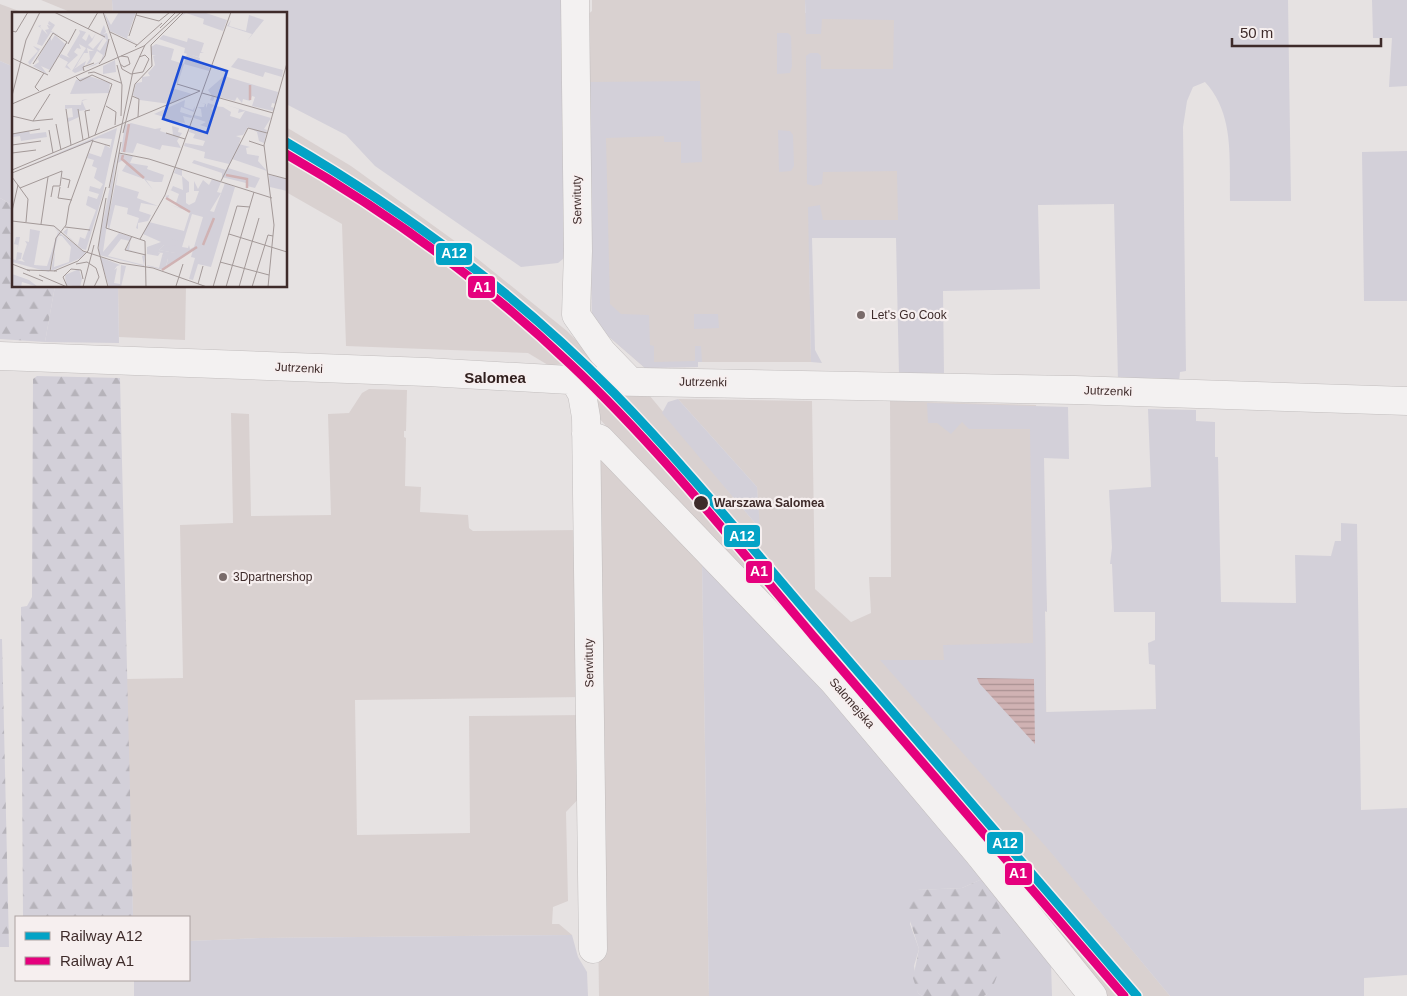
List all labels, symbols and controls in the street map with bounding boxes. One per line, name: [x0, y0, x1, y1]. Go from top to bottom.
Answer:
inset map: [12, 12, 288, 288]
scale bar: [1232, 15, 1381, 47]
text: 50 m: [1240, 24, 1273, 41]
street label: Serwituty: [570, 175, 584, 225]
line badge: A12: [435, 242, 473, 266]
text: A12: [441, 245, 467, 261]
line badge: A1: [467, 275, 496, 299]
text: A1: [473, 279, 491, 295]
place label: Let's Go Cook: [871, 308, 948, 322]
marker: Let's Go Cook: [855, 309, 867, 321]
street label: Jutrzenki: [275, 360, 323, 376]
district label: Salomea: [464, 369, 527, 386]
street label: Jutrzenki: [679, 375, 727, 389]
street label: Jutrzenki: [1084, 383, 1132, 399]
marker: Warszawa Salomea: [692, 494, 710, 512]
place label: Warszawa Salomea: [714, 496, 825, 510]
line badge: A12: [723, 524, 761, 548]
text: A12: [729, 528, 755, 544]
line badge: A1: [745, 560, 773, 584]
text: A1: [750, 563, 768, 579]
place label: 3Dpartnershop: [233, 570, 313, 584]
marker: 3Dpartnershop: [217, 571, 229, 583]
street label: Serwituty: [582, 638, 596, 688]
street label: Salomejska: [826, 675, 878, 731]
line badge: A12: [986, 831, 1024, 855]
text: A12: [992, 835, 1018, 851]
line badge: A1: [1004, 862, 1033, 886]
text: A1: [1009, 865, 1027, 881]
legend: [15, 916, 190, 981]
text: Railway A12: [60, 927, 143, 944]
text: Railway A1: [60, 952, 134, 969]

